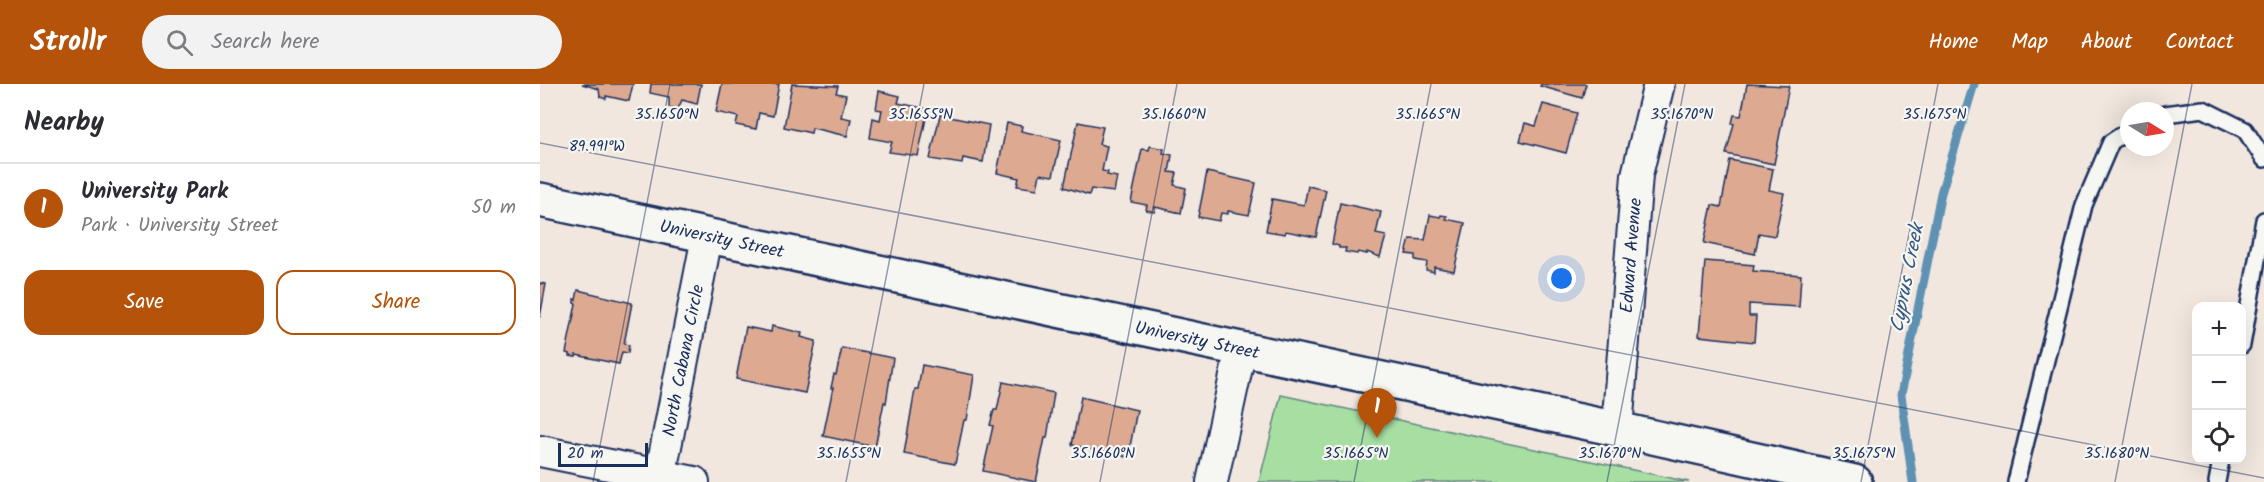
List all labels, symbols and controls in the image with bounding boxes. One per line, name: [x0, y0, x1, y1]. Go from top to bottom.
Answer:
search box: [142, 15, 562, 69]
text: Strollr: [30, 20, 106, 65]
text: Search here: [211, 25, 320, 60]
icon: search: [163, 26, 196, 59]
text: Home: [1929, 26, 1978, 59]
text: Map: [2011, 26, 2048, 59]
text: About: [2081, 26, 2132, 59]
text: Contact: [2165, 26, 2234, 59]
text: Nearby: [24, 102, 104, 144]
north arrow: [2120, 102, 2174, 156]
text: 35.1650°N: [635, 103, 699, 127]
text: 35.1655°N: [889, 103, 953, 127]
text: 35.1660°N: [1142, 103, 1206, 127]
text: 35.1665°N: [1396, 103, 1460, 127]
text: 35.1670°N: [1651, 103, 1713, 127]
text: 35.1675°N: [1903, 103, 1967, 127]
text: 89.991°W: [569, 135, 625, 159]
text: University Park: [81, 175, 228, 210]
text: 1: [40, 192, 47, 224]
text: 50 m: [471, 192, 516, 224]
street label: Edward Avenue: [1613, 197, 1651, 314]
text: Park · University Street: [81, 210, 279, 242]
street label: University Street: [657, 213, 788, 268]
water label: Cyprus Creek: [1882, 219, 1935, 335]
your location: [1547, 264, 1576, 293]
button: Save: [24, 270, 264, 335]
button: Share: [276, 270, 516, 335]
street label: North Cabana Circle: [655, 282, 713, 439]
map controls: [2192, 302, 2246, 464]
button: +: [2192, 302, 2246, 356]
street label: University Street: [1132, 314, 1263, 369]
button: −: [2192, 356, 2246, 410]
pin: 1: [1358, 388, 1396, 438]
button: locate: [2192, 410, 2246, 464]
scale bar: [558, 440, 648, 468]
text: 20 m: [567, 441, 603, 466]
text: 35.1655°N: [817, 442, 881, 466]
text: 35.1660°N: [1071, 442, 1135, 466]
text: 35.1665°N: [1324, 442, 1388, 466]
text: 35.1670°N: [1579, 442, 1641, 466]
text: 35.1675°N: [1832, 442, 1896, 466]
text: 35.1680°N: [2085, 442, 2150, 466]

